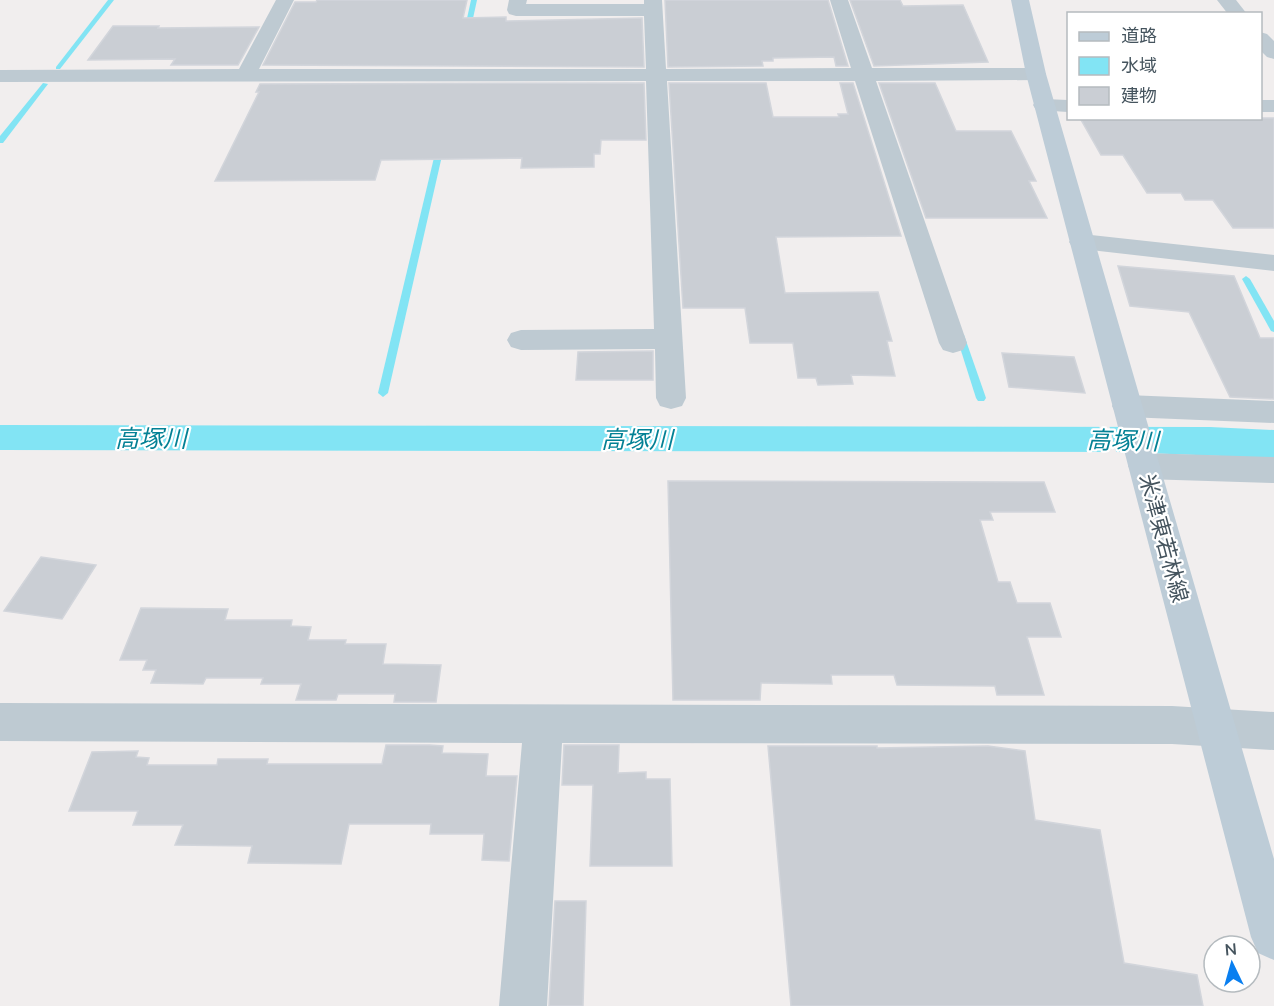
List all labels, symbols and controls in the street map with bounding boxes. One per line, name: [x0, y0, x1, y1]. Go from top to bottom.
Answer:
legend: [1067, 12, 1262, 120]
text: 道路: [1121, 24, 1157, 47]
text: 水域: [1121, 54, 1157, 77]
text: 建物: [1121, 84, 1157, 107]
water label: 高塚川: [115, 423, 190, 453]
water label: 高塚川: [601, 424, 676, 454]
water label: 高塚川: [1087, 424, 1162, 456]
street label: 米津東若林線: [1133, 471, 1195, 605]
north arrow: [1202, 934, 1262, 994]
text: N: [1224, 939, 1238, 960]

